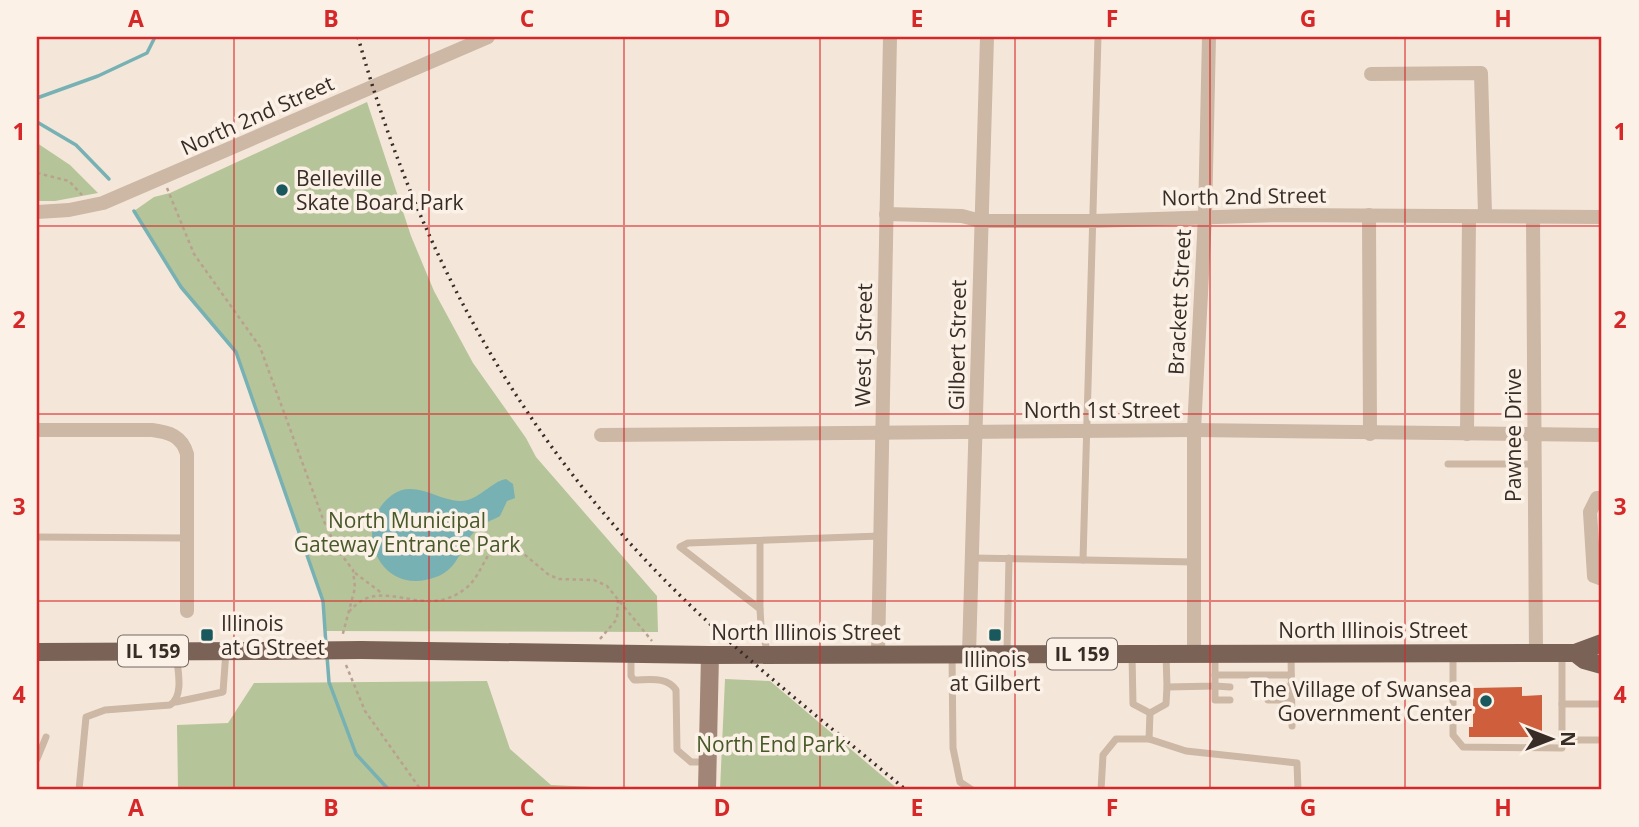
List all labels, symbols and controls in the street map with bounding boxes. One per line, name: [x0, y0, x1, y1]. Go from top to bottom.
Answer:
text: A: [128, 2, 144, 34]
text: B: [323, 2, 339, 34]
text: C: [520, 2, 534, 34]
text: D: [713, 2, 731, 34]
text: E: [911, 2, 923, 34]
text: F: [1106, 2, 1118, 34]
text: G: [1300, 2, 1316, 34]
text: H: [1494, 2, 1512, 34]
street label: North 2nd Street: [176, 69, 338, 161]
text: 1: [12, 115, 26, 147]
text: 1: [1613, 115, 1627, 147]
place label: Belleville Skate Board Park: [296, 164, 464, 216]
street label: North 2nd Street: [1161, 181, 1327, 211]
marker: Belleville Skate Board Park: [274, 182, 290, 198]
street label: Brackett Street: [1161, 228, 1197, 376]
street label: Gilbert Street: [942, 279, 972, 411]
street label: West J Street: [848, 283, 878, 407]
text: 2: [12, 303, 26, 335]
text: 2: [1613, 303, 1627, 335]
street label: Pawnee Drive: [1499, 368, 1527, 502]
street label: North 1st Street: [1024, 396, 1180, 424]
text: 3: [12, 490, 26, 522]
text: 3: [1613, 490, 1627, 522]
park label: North Municipal Gateway Entrance Park: [294, 506, 520, 558]
place label: Illinois at G Street: [221, 609, 325, 661]
street label: North Illinois Street: [1278, 616, 1468, 644]
street label: North Illinois Street: [711, 618, 901, 646]
marker: Illinois at G Street: [199, 627, 215, 643]
marker: Illinois at Gilbert: [987, 627, 1003, 643]
road number: IL 159: [118, 636, 188, 666]
road number: IL 159: [1047, 638, 1117, 670]
place label: Illinois at Gilbert: [949, 645, 1041, 697]
place label: The Village of Swansea Government Center: [1251, 675, 1472, 727]
text: 4: [12, 678, 26, 710]
text: 4: [1613, 678, 1627, 710]
marker: The Village of Swansea Government Center: [1478, 693, 1494, 709]
north arrow: [1516, 704, 1586, 774]
park label: North End Park: [696, 730, 846, 758]
text: N: [1555, 731, 1581, 747]
text: A: [128, 791, 144, 823]
text: B: [323, 791, 339, 823]
text: C: [520, 791, 534, 823]
text: D: [713, 791, 731, 823]
text: E: [911, 791, 923, 823]
text: F: [1106, 791, 1118, 823]
text: G: [1300, 791, 1316, 823]
text: H: [1494, 791, 1512, 823]

